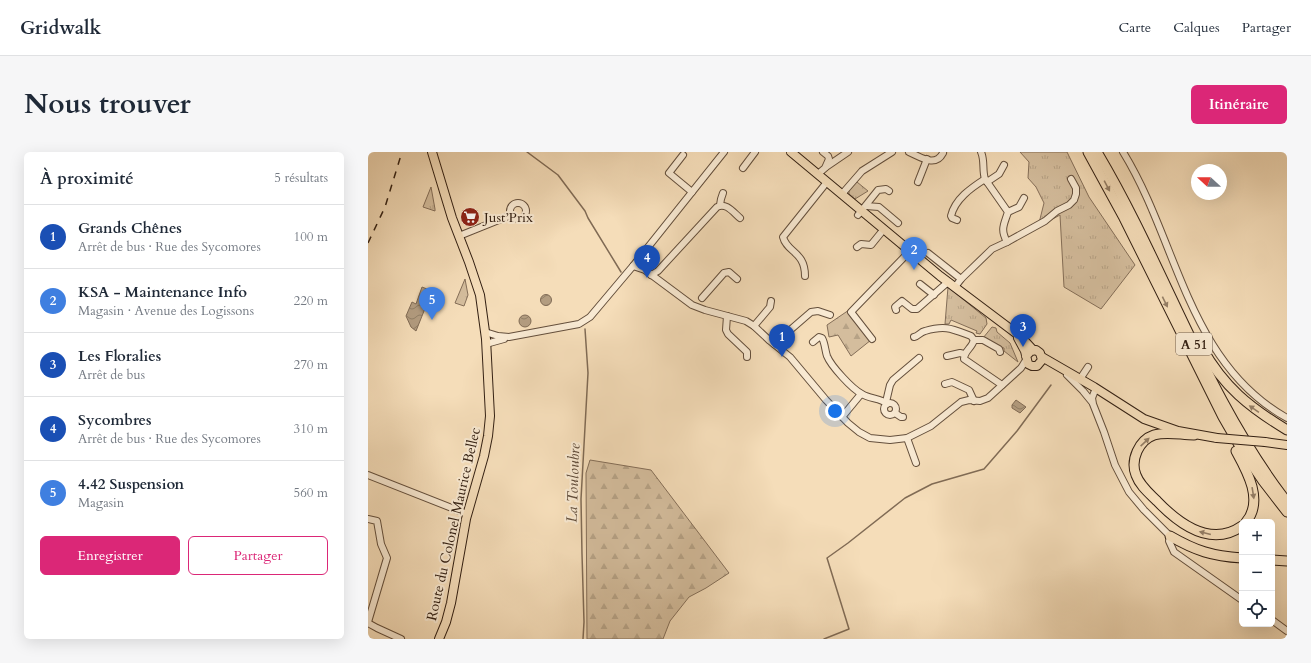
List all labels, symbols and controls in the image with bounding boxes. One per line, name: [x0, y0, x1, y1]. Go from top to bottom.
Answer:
text: Gridwalk: [20, 15, 101, 41]
text: Carte: [1119, 18, 1151, 37]
text: Calques: [1173, 18, 1220, 37]
text: Partager: [1242, 18, 1291, 37]
text: Nous trouver: [24, 85, 191, 123]
button: Itinéraire: [1191, 85, 1287, 124]
north arrow: [1191, 164, 1227, 200]
text: À proximité: [40, 167, 134, 190]
text: 5 résultats: [274, 169, 328, 187]
one-way arrow: [1103, 180, 1110, 192]
supermarket icon: Just’Prix: [459, 206, 481, 228]
place label: Just’Prix: [482, 208, 533, 227]
text: Grands Chênes: [78, 218, 182, 238]
text: 1: [50, 228, 56, 246]
text: 100 m: [294, 228, 328, 246]
pin: 2: [901, 237, 927, 270]
text: Arrêt de bus · Rue des Sycomores: [78, 238, 261, 256]
pin: 4: [634, 245, 660, 278]
text: KSA - Maintenance Info: [78, 282, 247, 302]
pin: 5: [419, 287, 445, 320]
text: 2: [50, 292, 56, 310]
text: 220 m: [294, 292, 328, 310]
one-way arrow: [1162, 297, 1168, 308]
text: Magasin · Avenue des Logissons: [78, 302, 254, 320]
pin: 3: [1010, 314, 1036, 347]
pin: 1: [769, 324, 795, 357]
road number: A 51: [1176, 333, 1212, 355]
text: Les Floralies: [78, 346, 161, 366]
text: 3: [50, 356, 56, 374]
text: 270 m: [294, 356, 328, 374]
text: Arrêt de bus: [78, 366, 145, 384]
your location: [825, 401, 845, 421]
one-way arrow: [1249, 405, 1259, 413]
text: Sycombres: [78, 410, 152, 430]
text: 4: [50, 420, 56, 438]
text: 310 m: [294, 420, 328, 438]
street label: Route du Colonel Maurice Bellec: [422, 426, 485, 623]
text: Arrêt de bus · Rue des Sycomores: [78, 430, 261, 448]
one-way arrow: [1140, 437, 1150, 446]
water label: La Touloubre: [562, 443, 584, 523]
text: 4.42 Suspension: [78, 474, 184, 494]
text: 5: [50, 484, 56, 502]
text: 560 m: [294, 484, 328, 502]
one-way arrow: [1250, 487, 1256, 499]
text: Magasin: [78, 494, 124, 512]
map controls: [1239, 519, 1275, 627]
button: +: [1239, 519, 1275, 555]
one-way arrow: [1199, 530, 1211, 536]
button: Enregistrer: [40, 536, 180, 575]
button: Partager: [188, 536, 328, 575]
button: −: [1239, 555, 1275, 591]
button: locate: [1239, 591, 1275, 627]

